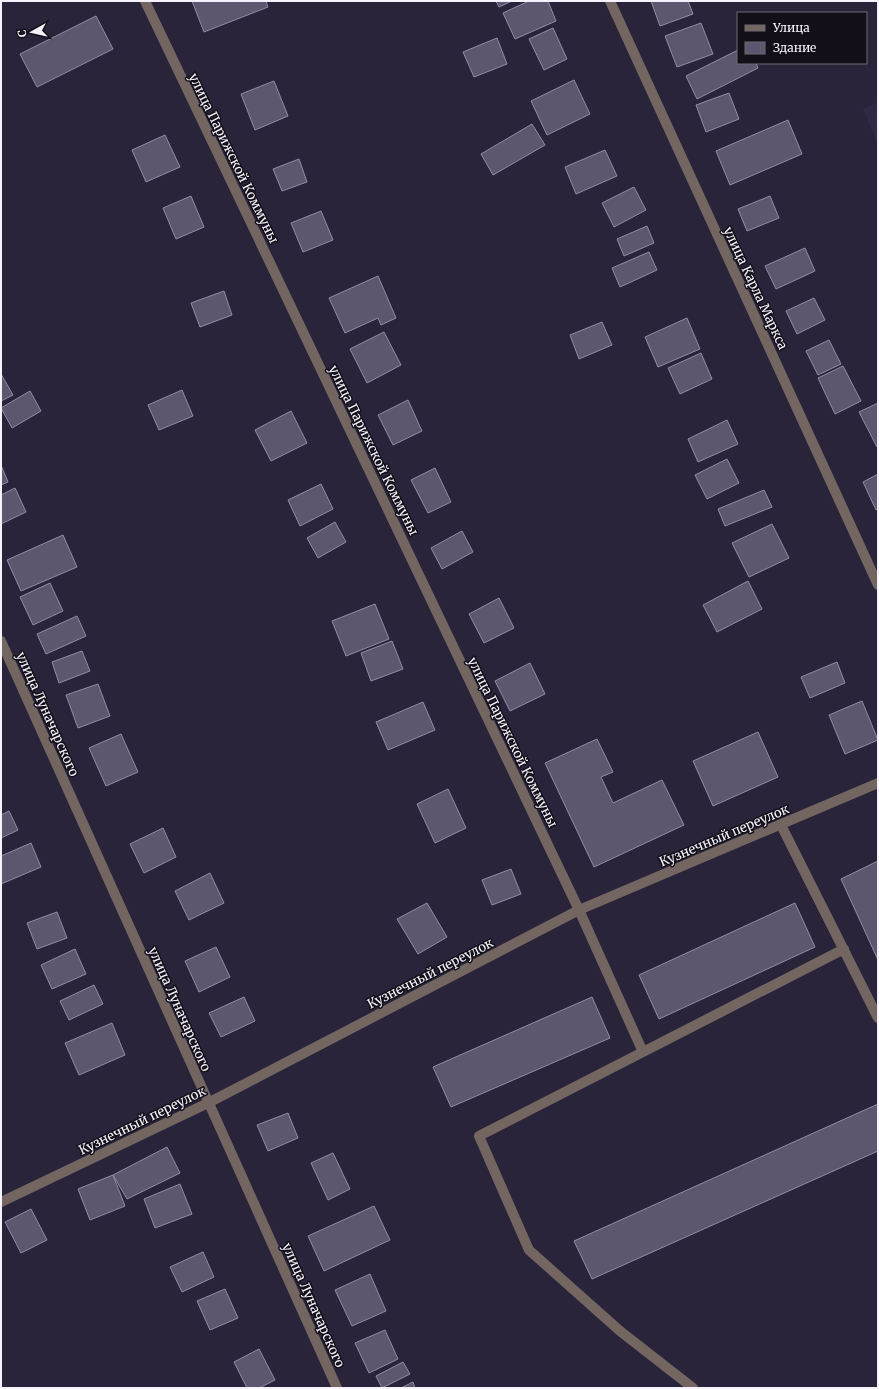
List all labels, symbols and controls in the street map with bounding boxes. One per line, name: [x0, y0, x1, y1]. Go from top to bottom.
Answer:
north arrow: [12, 12, 52, 52]
legend: [737, 12, 867, 64]
text: Улица: [772, 20, 810, 35]
text: С: [15, 29, 30, 38]
text: Здание: [773, 40, 816, 55]
street label: улица Парижской Коммуны: [185, 70, 282, 246]
street label: улица Карла Маркса: [720, 224, 792, 352]
street label: улица Парижской Коммуны: [325, 362, 422, 538]
street label: улица Луначарского: [12, 649, 83, 779]
street label: улица Парижской Коммуны: [464, 654, 561, 830]
street label: Кузнечный переулок: [657, 800, 792, 871]
street label: Кузнечный переулок: [364, 934, 497, 1013]
street label: улица Луначарского: [144, 944, 215, 1074]
street label: Кузнечный переулок: [76, 1082, 209, 1159]
street label: улица Луначарского: [278, 1240, 349, 1370]

